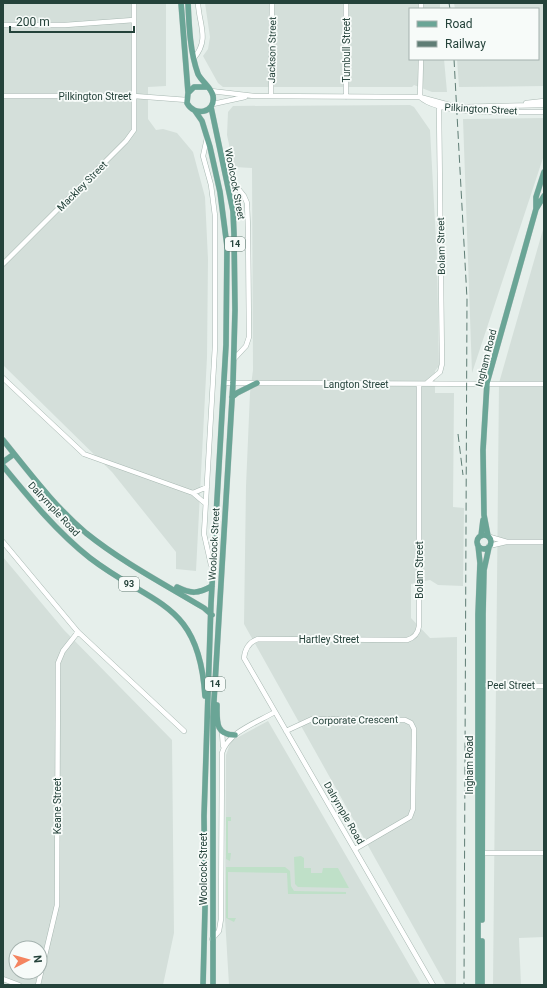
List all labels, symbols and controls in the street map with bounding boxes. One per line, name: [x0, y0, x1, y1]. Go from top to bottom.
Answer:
scale bar: [10, 8, 134, 34]
legend: [409, 8, 539, 60]
text: 200 m: [16, 15, 50, 29]
street label: Jackson Street: [266, 17, 278, 83]
text: Road: [445, 17, 473, 31]
street label: Turnbull Street: [341, 18, 352, 82]
text: Railway: [445, 37, 486, 51]
street label: Pilkington Street: [58, 91, 132, 102]
street label: Pilkington Street: [444, 102, 518, 116]
street label: Woolcock Street: [223, 147, 247, 221]
street label: Mackley Street: [55, 159, 109, 213]
street label: Bolam Street: [435, 217, 447, 275]
road number: 14: [225, 237, 245, 251]
street label: Ingham Road: [474, 328, 498, 388]
street label: Langton Street: [323, 379, 389, 390]
street label: Dalrymple Road: [26, 480, 82, 538]
street label: Woolcock Street: [207, 507, 221, 581]
street label: Bolam Street: [414, 541, 425, 599]
road number: 93: [119, 577, 139, 591]
street label: Hartley Street: [299, 634, 359, 645]
road number: 14: [205, 677, 225, 691]
street label: Peel Street: [487, 680, 535, 691]
street label: Corporate Crescent: [312, 714, 398, 726]
street label: Ingham Road: [464, 736, 475, 795]
street label: Keane Street: [52, 778, 63, 834]
street label: Dalrymple Road: [322, 780, 366, 846]
street label: Woolcock Street: [198, 833, 209, 905]
north arrow: [8, 940, 48, 980]
text: N: [31, 954, 44, 964]

